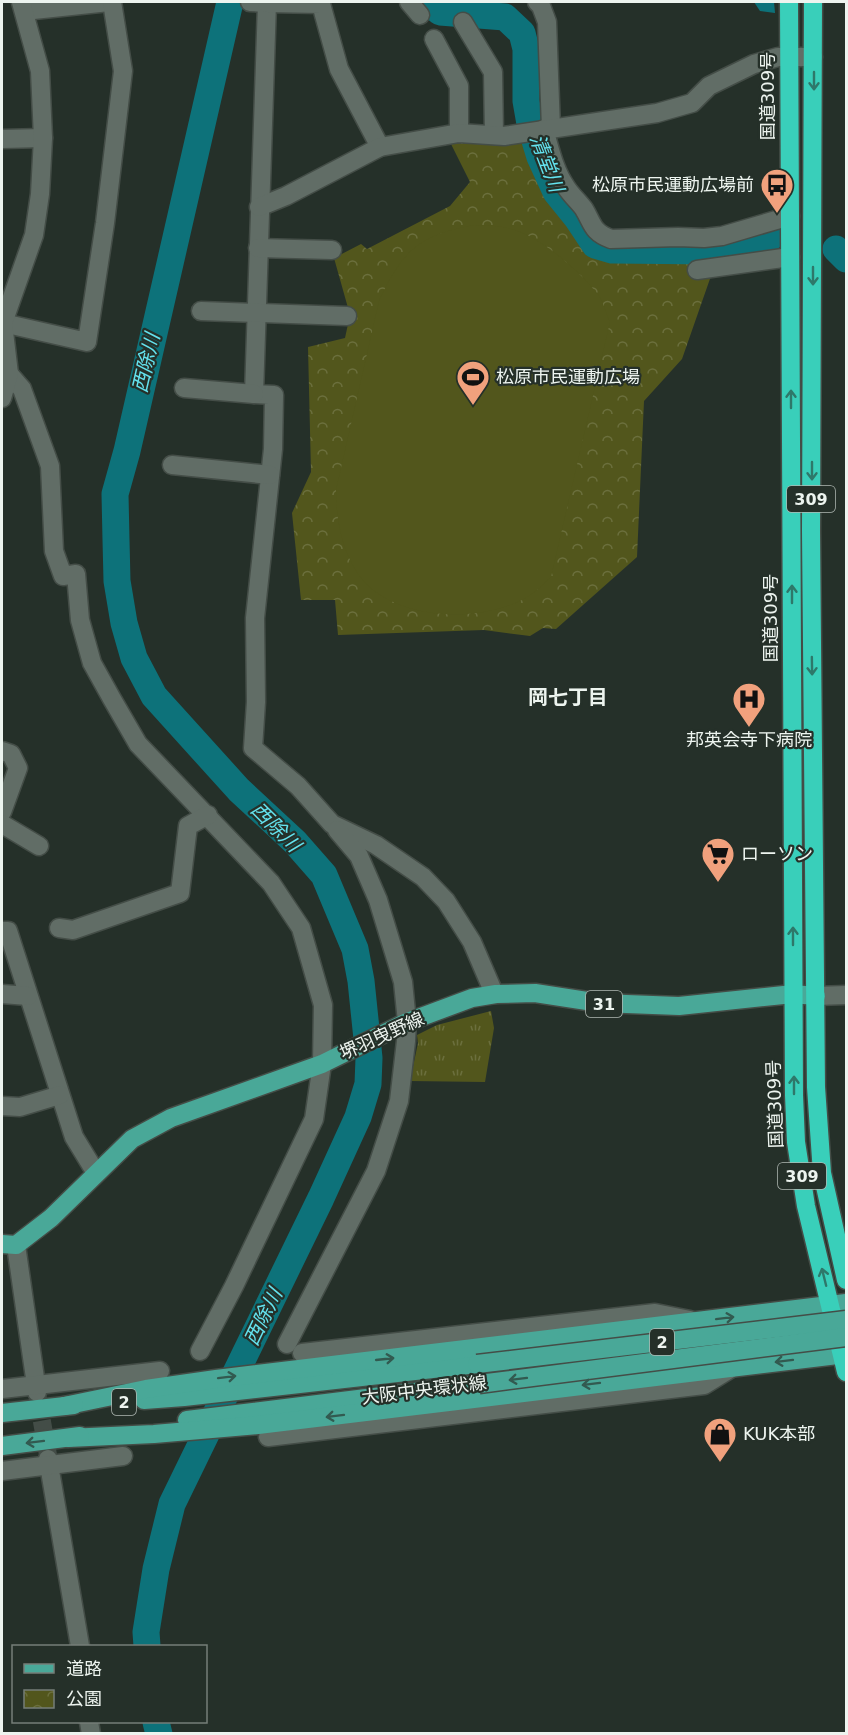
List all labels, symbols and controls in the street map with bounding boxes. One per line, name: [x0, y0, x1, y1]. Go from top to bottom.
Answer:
street label: 国道309号: [757, 52, 778, 140]
one-way arrow: [808, 70, 820, 90]
water label: 清堂川: [525, 131, 570, 197]
bus stop icon: 松原市民運動広場前: [759, 167, 795, 214]
place label: 松原市民運動広場前: [592, 174, 754, 195]
one-way arrow: [807, 265, 819, 285]
water label: 西除川: [128, 329, 165, 395]
sports icon: 松原市民運動広場: [455, 359, 491, 406]
place label: 松原市民運動広場: [496, 366, 640, 387]
one-way arrow: [785, 389, 797, 409]
one-way arrow: [806, 460, 818, 480]
road number: 309: [787, 486, 835, 512]
street label: 国道309号: [760, 574, 781, 662]
one-way arrow: [786, 584, 798, 604]
one-way arrow: [806, 655, 818, 675]
hospital icon: 邦英会寺下病院: [731, 681, 767, 728]
district label: 岡七丁目: [528, 685, 608, 709]
place label: 邦英会寺下病院: [686, 729, 812, 750]
water label: 西除川: [246, 797, 307, 858]
supermarket icon: ローソン: [700, 836, 736, 883]
place label: ローソン: [741, 843, 813, 864]
one-way arrow: [787, 926, 799, 946]
road number: 31: [586, 991, 622, 1017]
street label: 堺羽曳野線: [336, 1008, 427, 1063]
street label: 国道309号: [762, 1059, 787, 1149]
one-way arrow: [788, 1076, 800, 1096]
road number: 309: [778, 1163, 826, 1189]
one-way arrow: [817, 1268, 829, 1287]
water label: 西除川: [239, 1283, 288, 1349]
one-way arrow: [714, 1313, 734, 1324]
road number: 2: [650, 1329, 674, 1355]
one-way arrow: [375, 1353, 394, 1364]
one-way arrow: [775, 1355, 795, 1366]
one-way arrow: [217, 1371, 237, 1382]
street label: 大阪中央環状線: [360, 1371, 488, 1408]
one-way arrow: [508, 1374, 528, 1385]
one-way arrow: [581, 1379, 601, 1390]
road number: 2: [112, 1389, 136, 1415]
one-way arrow: [325, 1411, 345, 1422]
shop icon: KUK本部: [702, 1416, 738, 1463]
place label: KUK本部: [743, 1423, 815, 1444]
one-way arrow: [25, 1437, 45, 1448]
legend: [12, 1645, 207, 1723]
text: 道路: [66, 1658, 102, 1679]
text: 公園: [66, 1688, 102, 1709]

